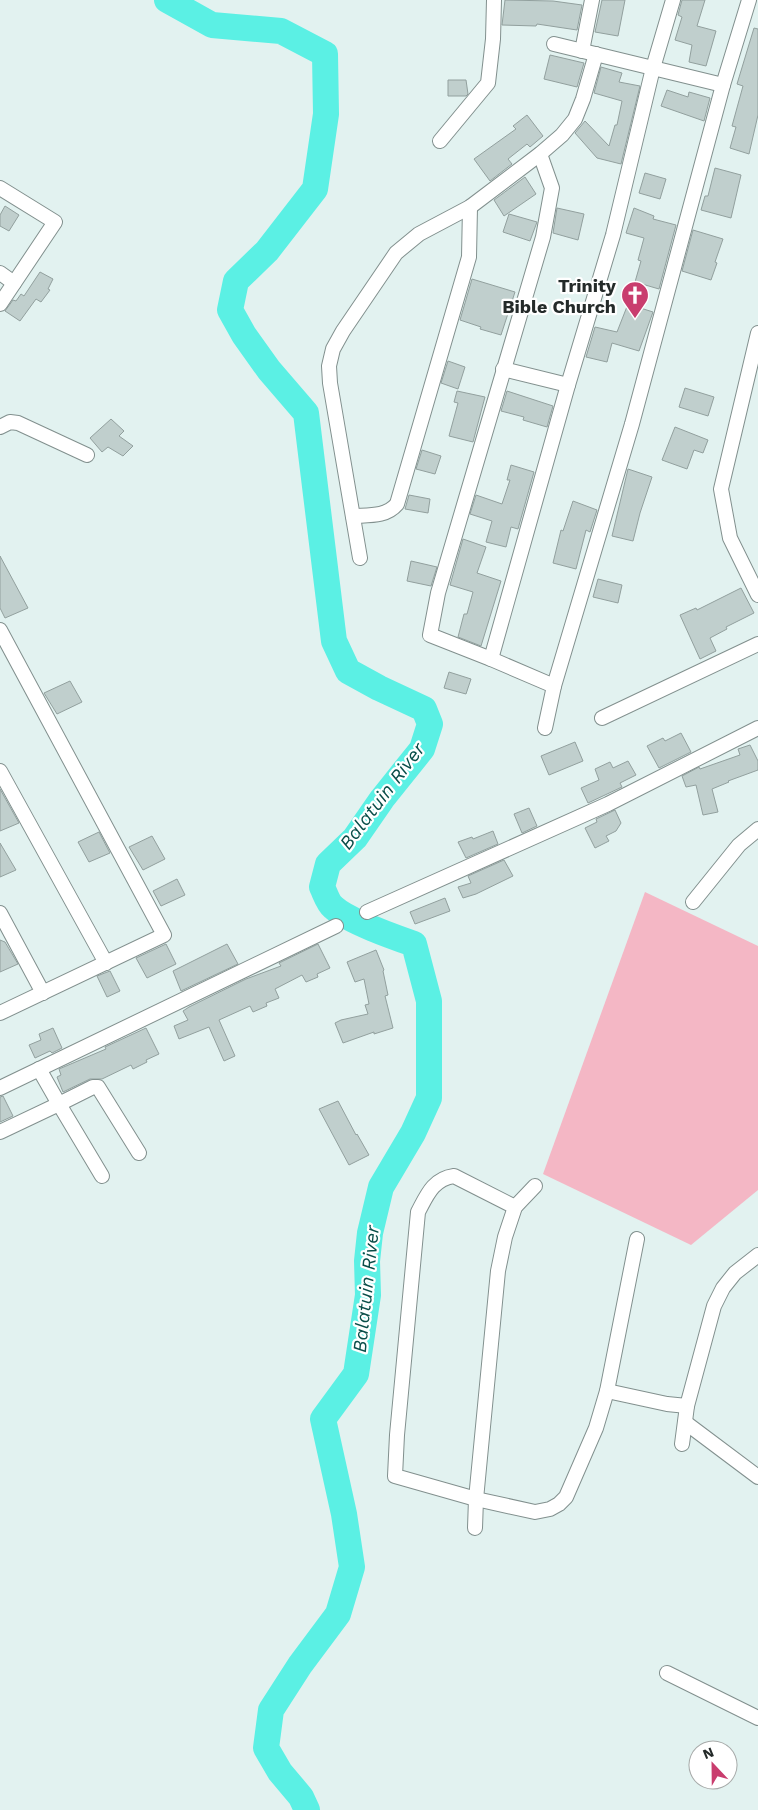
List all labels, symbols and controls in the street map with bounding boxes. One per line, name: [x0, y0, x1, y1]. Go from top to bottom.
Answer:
place label: Trinity Bible Church: [502, 275, 617, 317]
church icon: Trinity Bible Church: [620, 280, 650, 319]
water label: Balatuin River: [334, 738, 430, 854]
water label: Balatuin River: [348, 1224, 384, 1354]
north arrow: [688, 1740, 738, 1790]
text: N: [700, 1744, 716, 1762]

